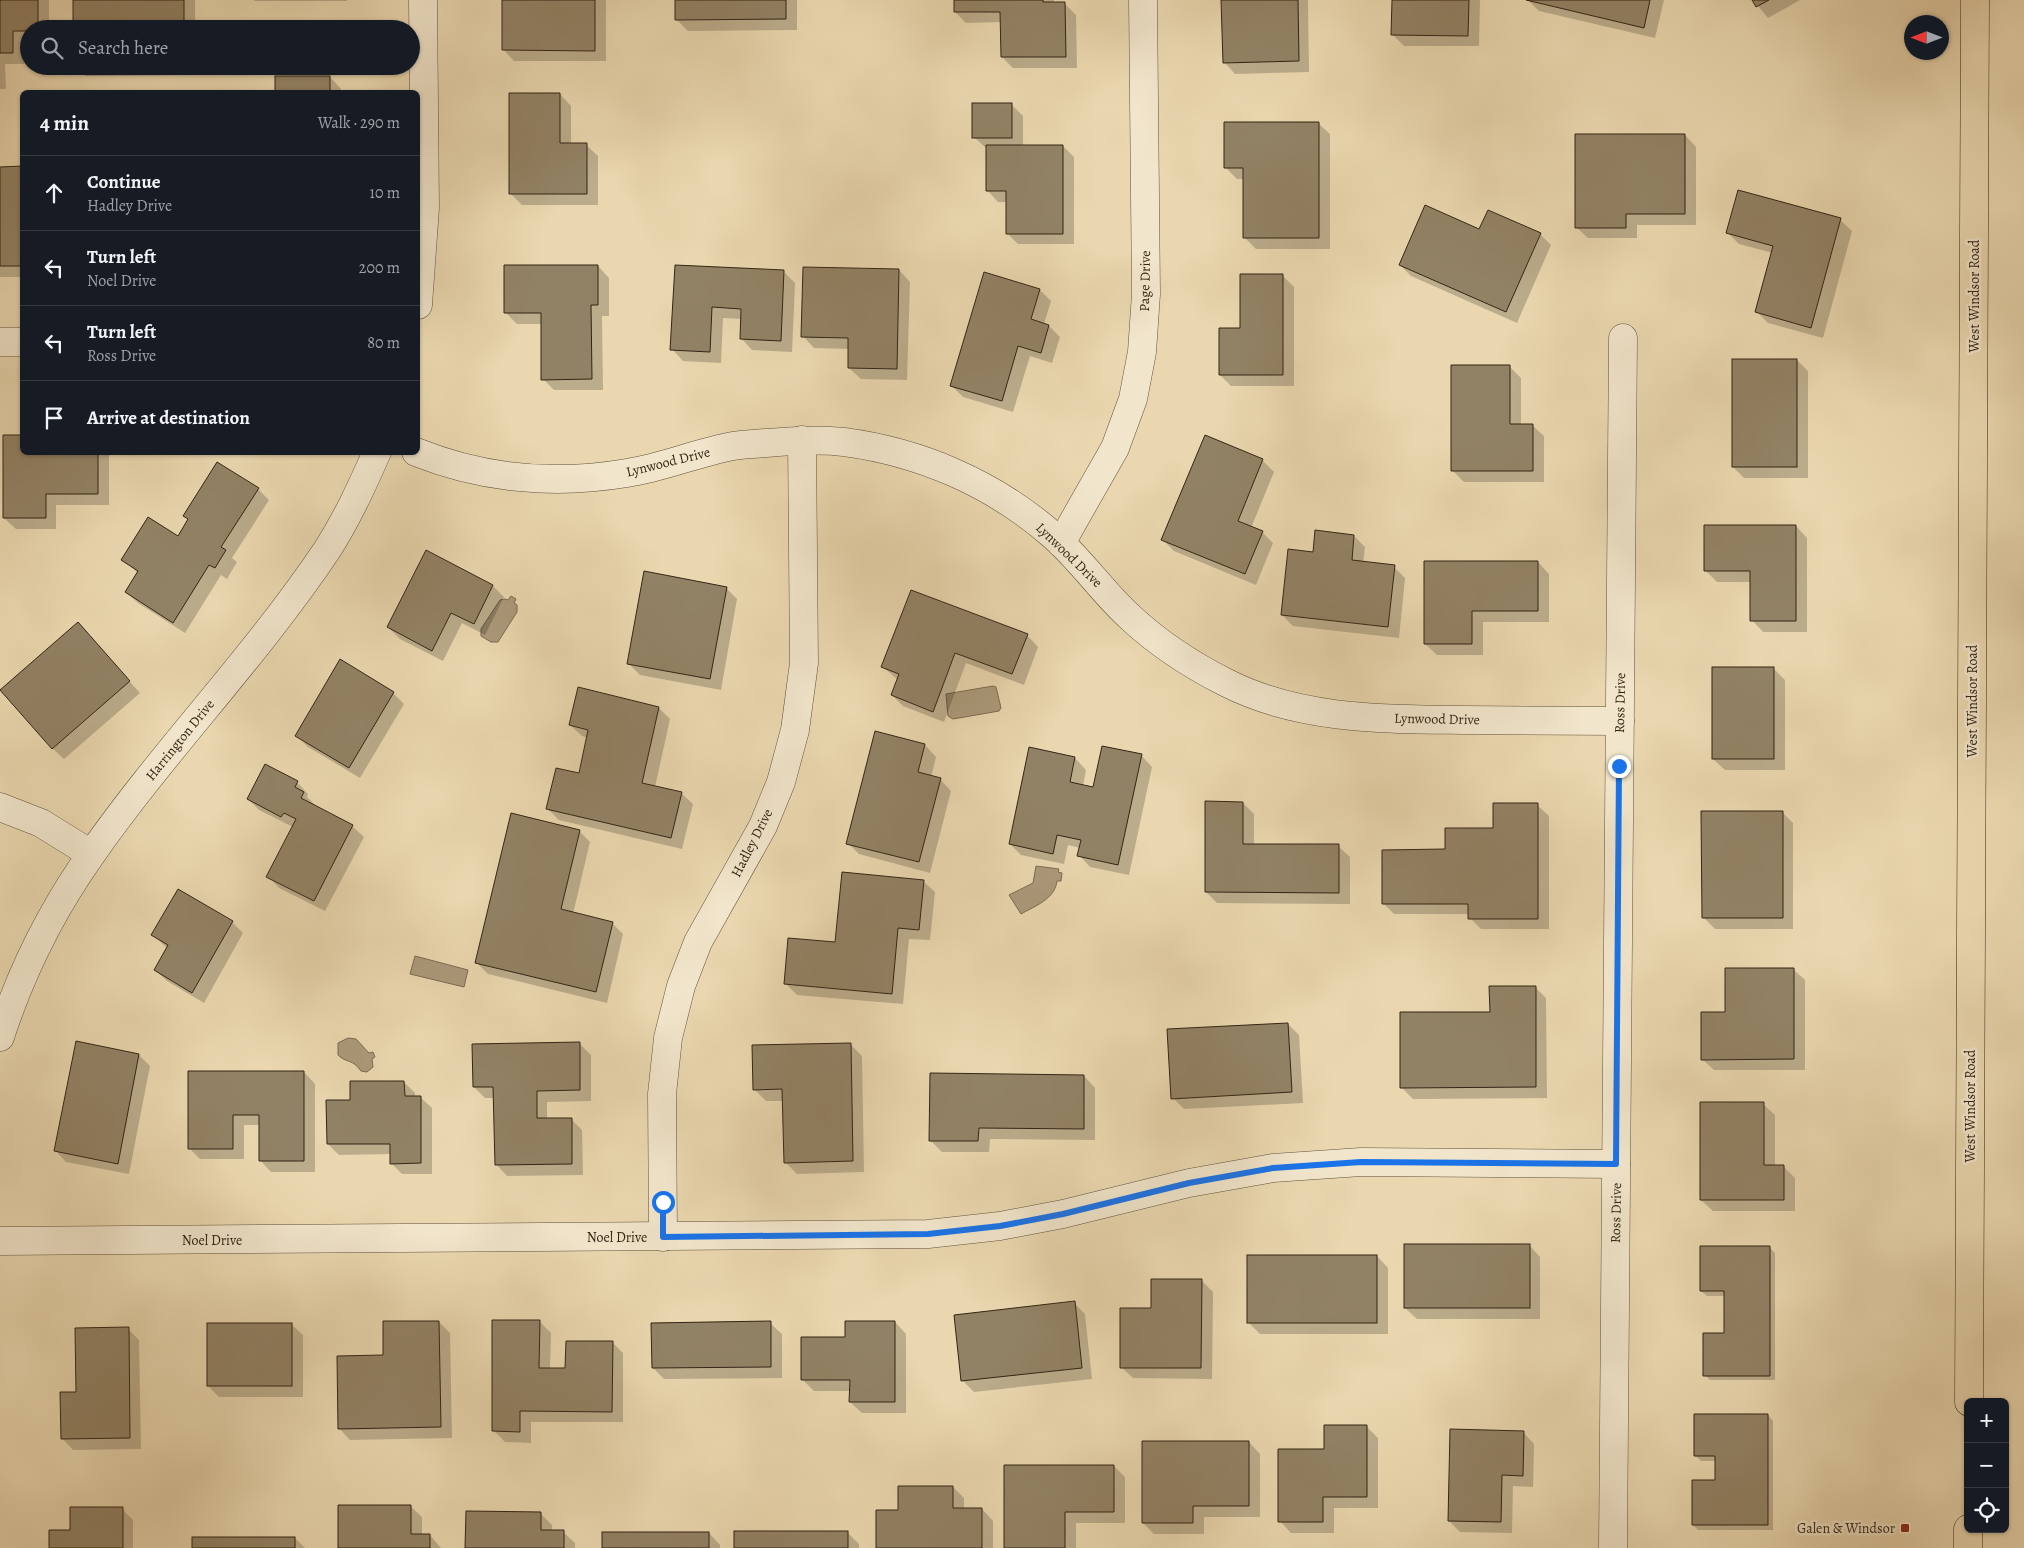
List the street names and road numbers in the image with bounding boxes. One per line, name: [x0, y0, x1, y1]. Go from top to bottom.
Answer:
street label: West Windsor Road: [1965, 239, 1984, 353]
street label: Page Drive: [1135, 250, 1155, 312]
street label: Lynwood Drive: [624, 442, 712, 482]
street label: Lynwood Drive: [1032, 518, 1106, 592]
street label: West Windsor Road: [1963, 644, 1982, 758]
street label: Ross Drive: [1610, 673, 1630, 733]
street label: Harrington Drive: [141, 695, 219, 785]
street label: Lynwood Drive: [1394, 709, 1480, 729]
street label: Hadley Drive: [727, 806, 777, 880]
street label: West Windsor Road: [1961, 1049, 1980, 1163]
street label: Ross Drive: [1606, 1183, 1626, 1243]
street label: Noel Drive: [587, 1228, 647, 1247]
street label: Noel Drive: [182, 1231, 242, 1250]

